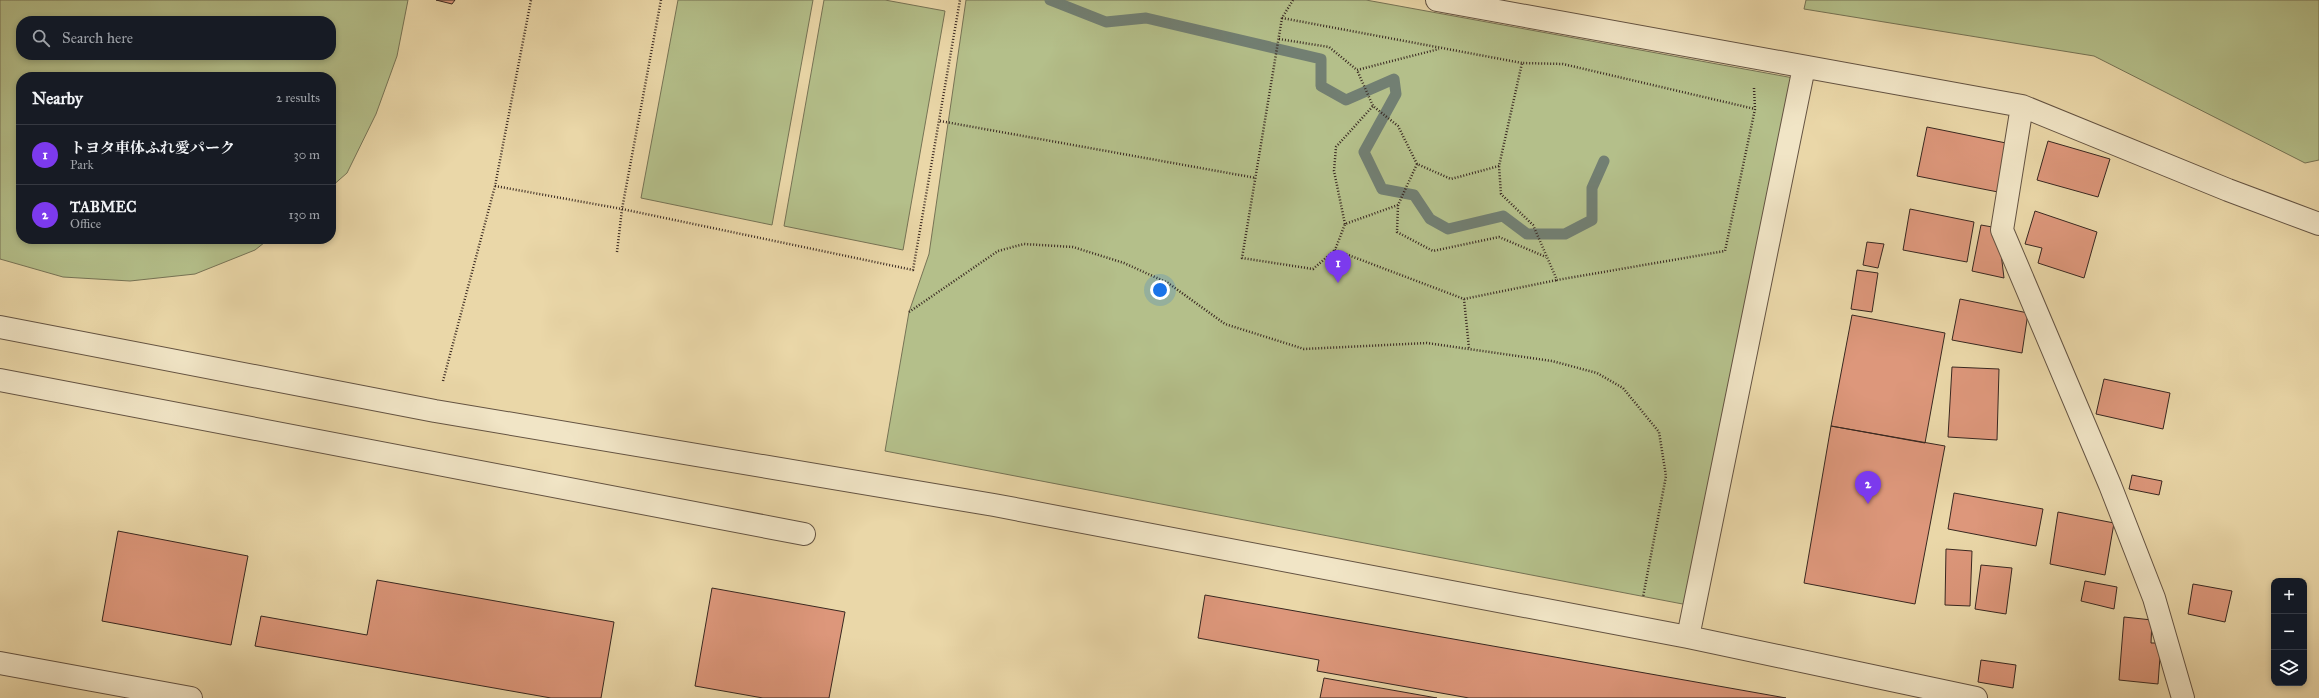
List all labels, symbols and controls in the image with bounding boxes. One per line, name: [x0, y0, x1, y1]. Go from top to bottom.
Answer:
search box: [16, 16, 336, 60]
icon: search: [30, 27, 52, 49]
text: Search here: [62, 29, 133, 47]
text: Nearby: [32, 88, 83, 109]
text: 2 results: [276, 90, 320, 106]
text: トヨタ車体ふれ愛パーク: [70, 139, 235, 157]
text: 1: [42, 147, 48, 163]
text: 30 m: [294, 147, 320, 163]
text: Park: [70, 157, 94, 173]
text: TABMEC: [70, 198, 136, 216]
text: 2: [42, 207, 48, 223]
text: 130 m: [288, 207, 320, 223]
text: Office: [70, 216, 101, 232]
pin: 1: [1325, 250, 1351, 283]
your location: [1150, 280, 1170, 300]
pin: 2: [1855, 471, 1881, 504]
map controls: [2271, 578, 2307, 686]
button: +: [2271, 578, 2307, 614]
button: −: [2271, 614, 2307, 650]
button: layers: [2271, 650, 2307, 686]

